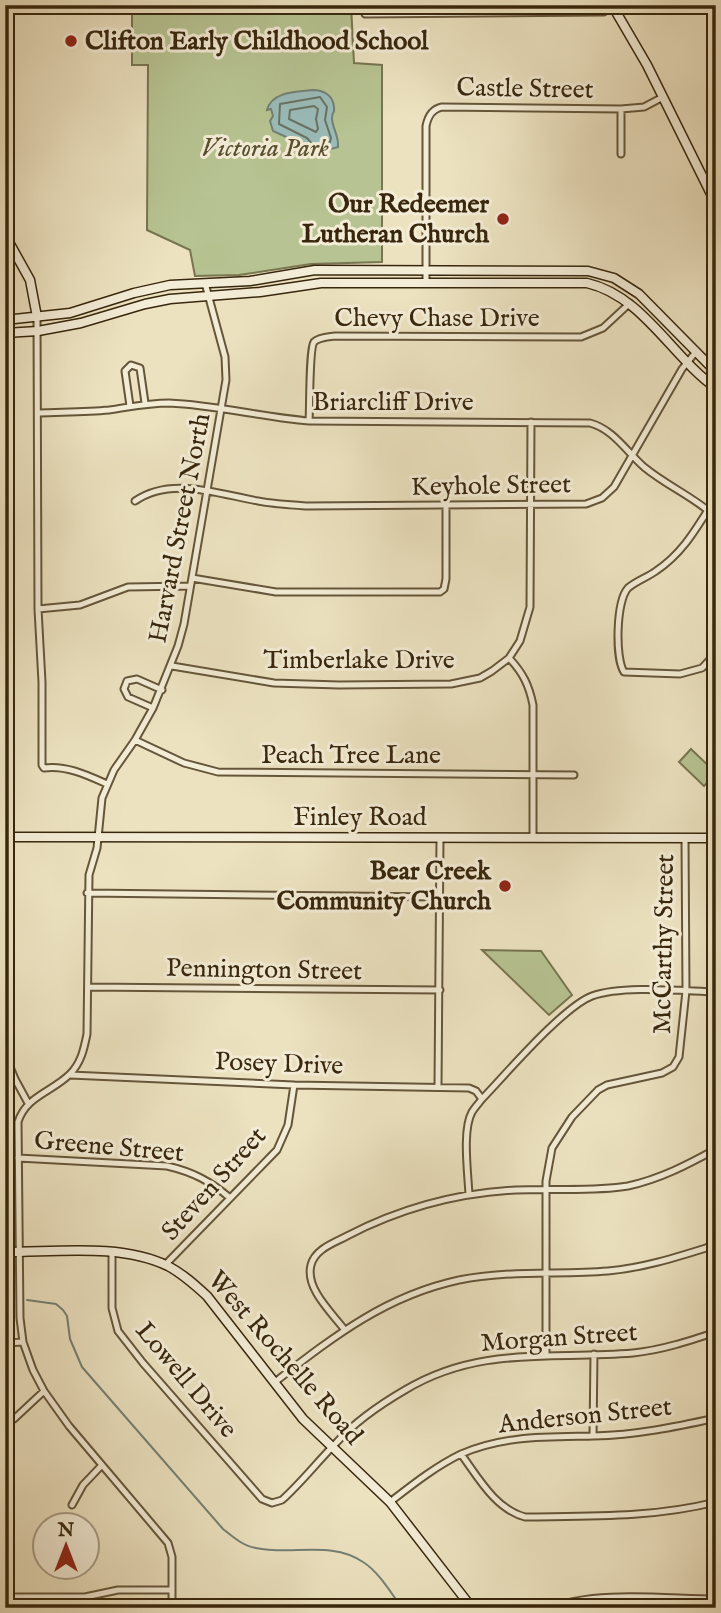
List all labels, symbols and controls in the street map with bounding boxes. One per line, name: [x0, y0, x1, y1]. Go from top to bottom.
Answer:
place label: Clifton Early Childhood School: [85, 25, 429, 58]
marker: Clifton Early Childhood School: [63, 33, 79, 49]
street label: Castle Street: [456, 71, 594, 107]
park label: Victoria Park: [201, 132, 330, 165]
place label: Our Redeemer Lutheran Church: [302, 188, 490, 251]
marker: Our Redeemer Lutheran Church: [495, 211, 511, 227]
street label: Chevy Chase Drive: [334, 302, 540, 335]
street label: Briarcliff Drive: [312, 386, 474, 419]
street label: Harvard Street North: [142, 410, 218, 646]
street label: Keyhole Street: [411, 468, 571, 504]
street label: Timberlake Drive: [263, 644, 455, 677]
street label: Peach Tree Lane: [261, 739, 441, 772]
street label: Finley Road: [293, 801, 427, 834]
street label: McCarthy Street: [646, 853, 682, 1034]
place label: Bear Creek Community Church: [277, 855, 492, 918]
marker: Bear Creek Community Church: [497, 878, 513, 894]
street label: Pennington Street: [166, 952, 362, 988]
street label: Posey Drive: [214, 1045, 344, 1083]
street label: Steven Street: [154, 1120, 274, 1248]
street label: Greene Street: [33, 1124, 185, 1170]
street label: West Rochelle Road: [200, 1264, 370, 1452]
street label: Lowell Drive: [128, 1315, 244, 1445]
street label: Morgan Street: [479, 1316, 639, 1360]
street label: Anderson Street: [496, 1390, 673, 1442]
north arrow: [32, 1512, 102, 1582]
text: N: [57, 1519, 75, 1543]

